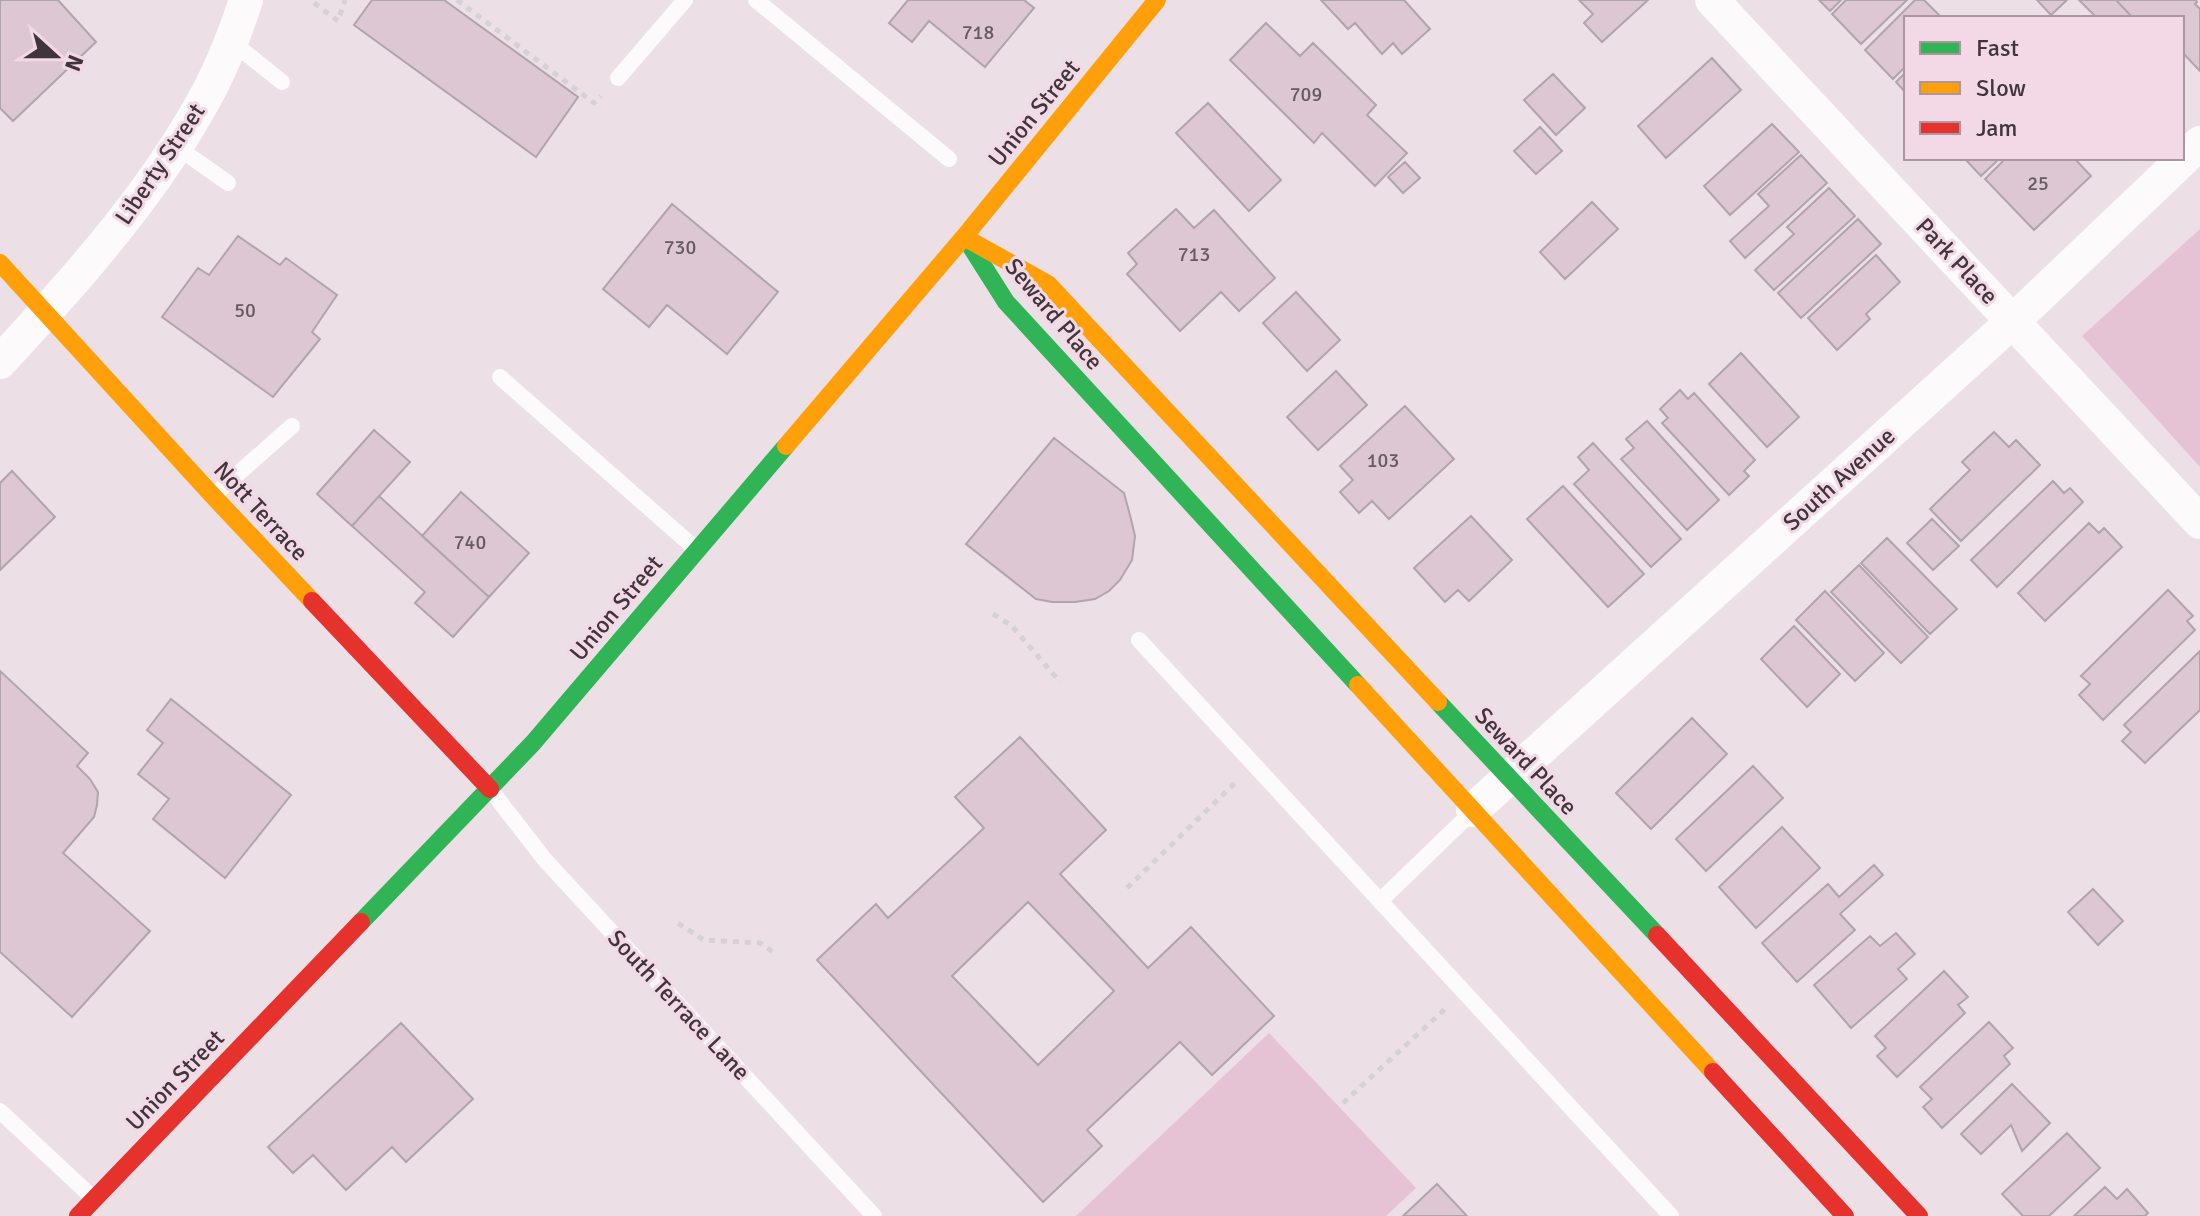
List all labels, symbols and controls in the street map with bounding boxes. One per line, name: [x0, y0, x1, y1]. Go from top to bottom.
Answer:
north arrow: [16, 16, 96, 96]
legend: [1904, 16, 2184, 160]
house number: 718: [962, 20, 994, 45]
text: Fast: [1976, 33, 2019, 63]
text: N: [59, 51, 90, 75]
street label: Union Street: [982, 53, 1086, 173]
text: Slow: [1976, 73, 2026, 103]
house number: 709: [1290, 82, 1322, 107]
street label: Liberty Street: [108, 98, 212, 230]
text: Jam: [1976, 113, 2017, 143]
house number: 25: [2027, 171, 2049, 196]
street label: Park Place: [1909, 212, 2005, 310]
house number: 730: [664, 235, 696, 260]
house number: 713: [1178, 242, 1210, 267]
street label: Seward Place: [999, 252, 1109, 376]
house number: 50: [234, 298, 256, 323]
street label: South Avenue: [1777, 421, 1901, 537]
house number: 103: [1367, 448, 1399, 473]
street label: Nott Terrace: [207, 455, 315, 567]
house number: 740: [454, 530, 486, 555]
street label: Union Street: [563, 549, 669, 667]
street label: Seward Place: [1468, 701, 1584, 821]
street label: South Terrace Lane: [601, 923, 757, 1087]
street label: Union Street: [119, 1023, 231, 1137]

